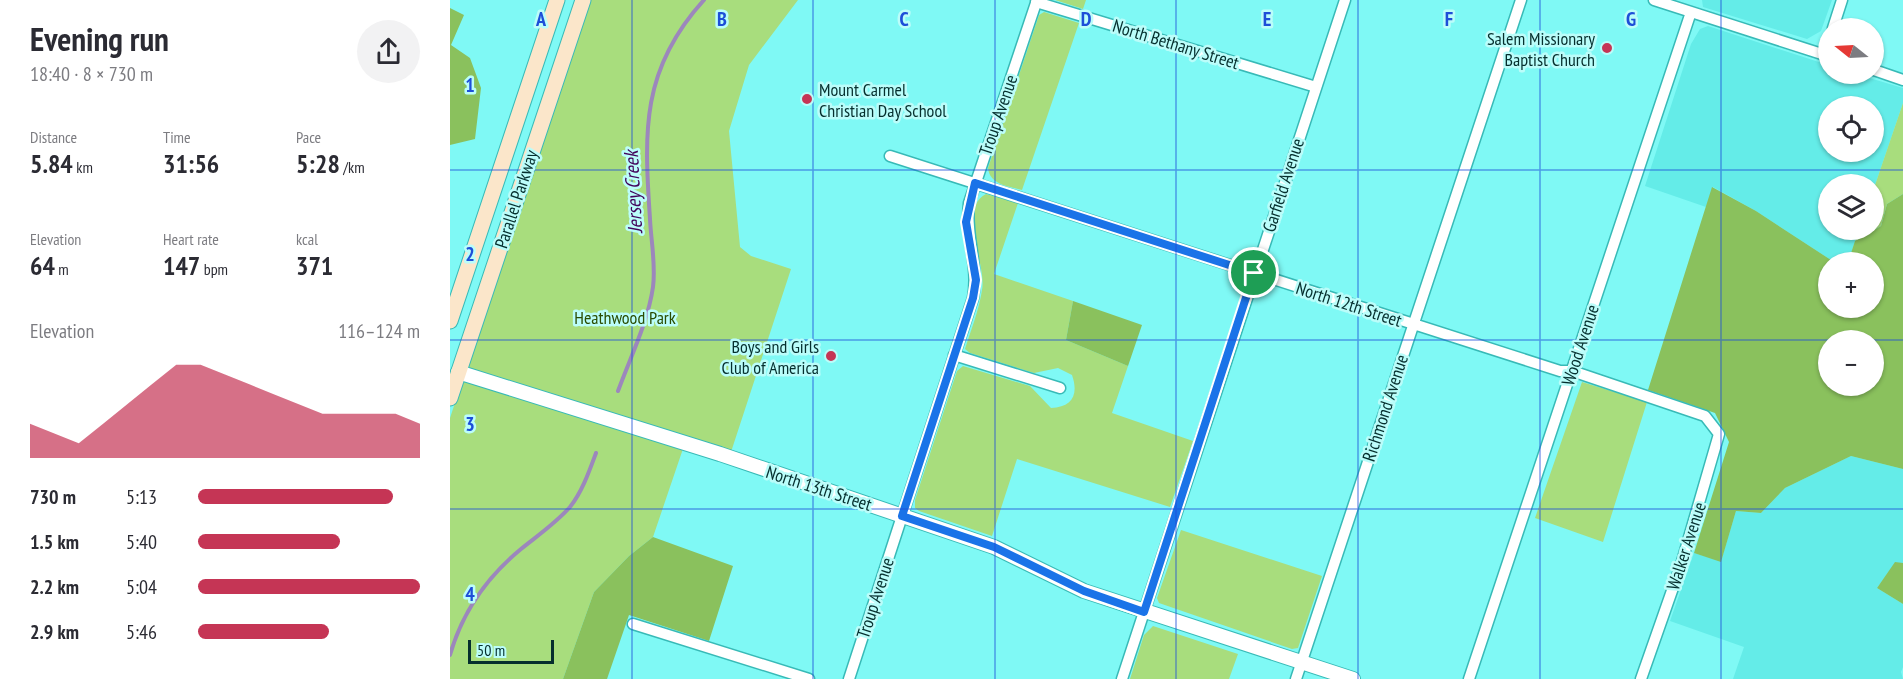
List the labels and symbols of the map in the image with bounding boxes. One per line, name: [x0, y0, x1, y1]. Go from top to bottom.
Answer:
text: A: [535, 6, 547, 32]
text: B: [717, 6, 727, 32]
text: C: [899, 6, 909, 32]
text: D: [1081, 6, 1092, 32]
text: E: [1263, 6, 1271, 32]
text: F: [1445, 6, 1453, 32]
text: G: [1626, 6, 1636, 32]
street label: North Bethany Street: [1110, 14, 1242, 74]
north arrow: [1818, 18, 1884, 84]
place label: Salem Missionary Baptist Church: [1487, 27, 1595, 71]
marker: Salem Missionary Baptist Church: [1600, 41, 1614, 55]
text: 1: [465, 72, 475, 98]
street label: Troup Avenue: [973, 72, 1023, 158]
place label: Mount Carmel Christian Day School: [819, 78, 947, 122]
marker: Mount Carmel Christian Day School: [800, 92, 814, 106]
street label: Garfield Avenue: [1257, 135, 1309, 235]
street label: Parallel Parkway: [489, 147, 543, 251]
water label: Jersey Creek: [618, 148, 648, 235]
text: 2: [465, 241, 475, 267]
pin: [1228, 247, 1279, 298]
street label: North 12th Street: [1293, 276, 1405, 332]
street label: Wood Avenue: [1556, 302, 1604, 388]
park label: Heathwood Park: [574, 306, 676, 329]
place label: Boys and Girls Club of America: [721, 335, 819, 379]
marker: Boys and Girls Club of America: [824, 349, 838, 363]
street label: Richmond Avenue: [1357, 352, 1413, 464]
text: 3: [465, 411, 475, 437]
street label: North 13th Street: [763, 460, 875, 516]
street label: Walker Avenue: [1661, 499, 1711, 593]
street label: Troup Avenue: [851, 555, 899, 641]
text: 4: [465, 581, 475, 607]
scale bar: [468, 637, 554, 664]

